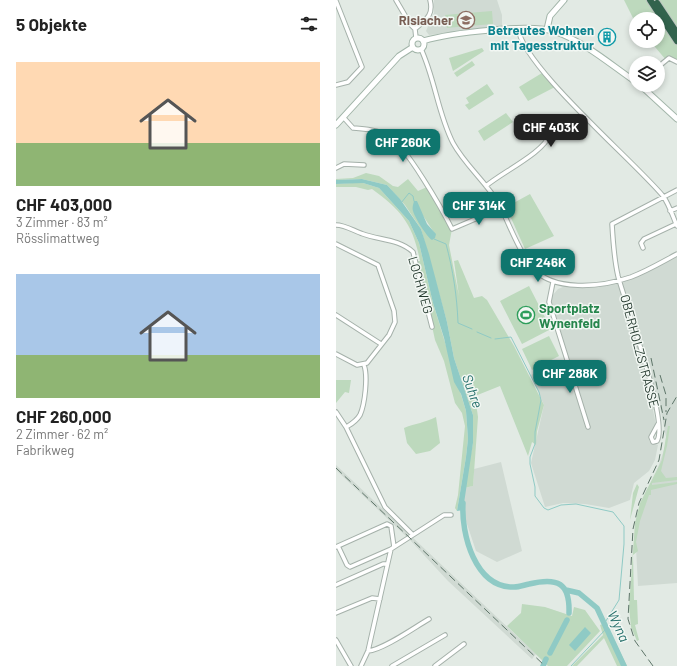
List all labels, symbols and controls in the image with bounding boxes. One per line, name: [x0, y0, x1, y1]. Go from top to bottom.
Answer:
school or university icon: Risiacher: [456, 10, 476, 30]
place label: Risiacher: [399, 12, 453, 28]
map controls: [629, 12, 665, 92]
button: locate: [629, 12, 665, 48]
icon: filters: [298, 13, 320, 35]
text: 5 Objekte: [16, 14, 87, 34]
place label: Betreutes Wohnen mit Tagesstruktur: [488, 22, 594, 53]
building icon: Betreutes Wohnen mit Tagesstruktur: [597, 27, 617, 47]
button: layers: [629, 56, 665, 92]
icon: home: [132, 88, 204, 160]
pin: CHF 403K: [510, 114, 592, 148]
text: CHF 403K: [523, 119, 579, 135]
pin: CHF 260K: [362, 129, 444, 163]
text: CHF 260K: [375, 134, 431, 150]
pin: CHF 314K: [438, 192, 520, 226]
text: CHF 403,000: [16, 194, 112, 214]
text: CHF 314K: [452, 197, 506, 213]
text: 3 Zimmer · 83 m²: [16, 214, 108, 230]
text: Rösslimattweg: [16, 230, 99, 246]
pin: CHF 246K: [497, 249, 579, 283]
street label: LOCHWEG: [405, 254, 437, 316]
text: CHF 246K: [510, 254, 566, 270]
street label: OBERHOLZSTRASSE: [617, 293, 663, 410]
icon: home: [132, 300, 204, 372]
place label: Sportplatz Wynenfeld: [539, 300, 600, 331]
sports icon: Sportplatz Wynenfeld: [516, 305, 536, 325]
pin: CHF 288K: [529, 360, 611, 394]
text: CHF 288K: [542, 365, 598, 381]
water label: Suhre: [459, 372, 487, 410]
text: CHF 260,000: [16, 406, 111, 426]
text: 2 Zimmer · 62 m²: [16, 426, 108, 442]
text: Fabrikweg: [16, 442, 74, 458]
water label: Wyna: [604, 608, 634, 644]

